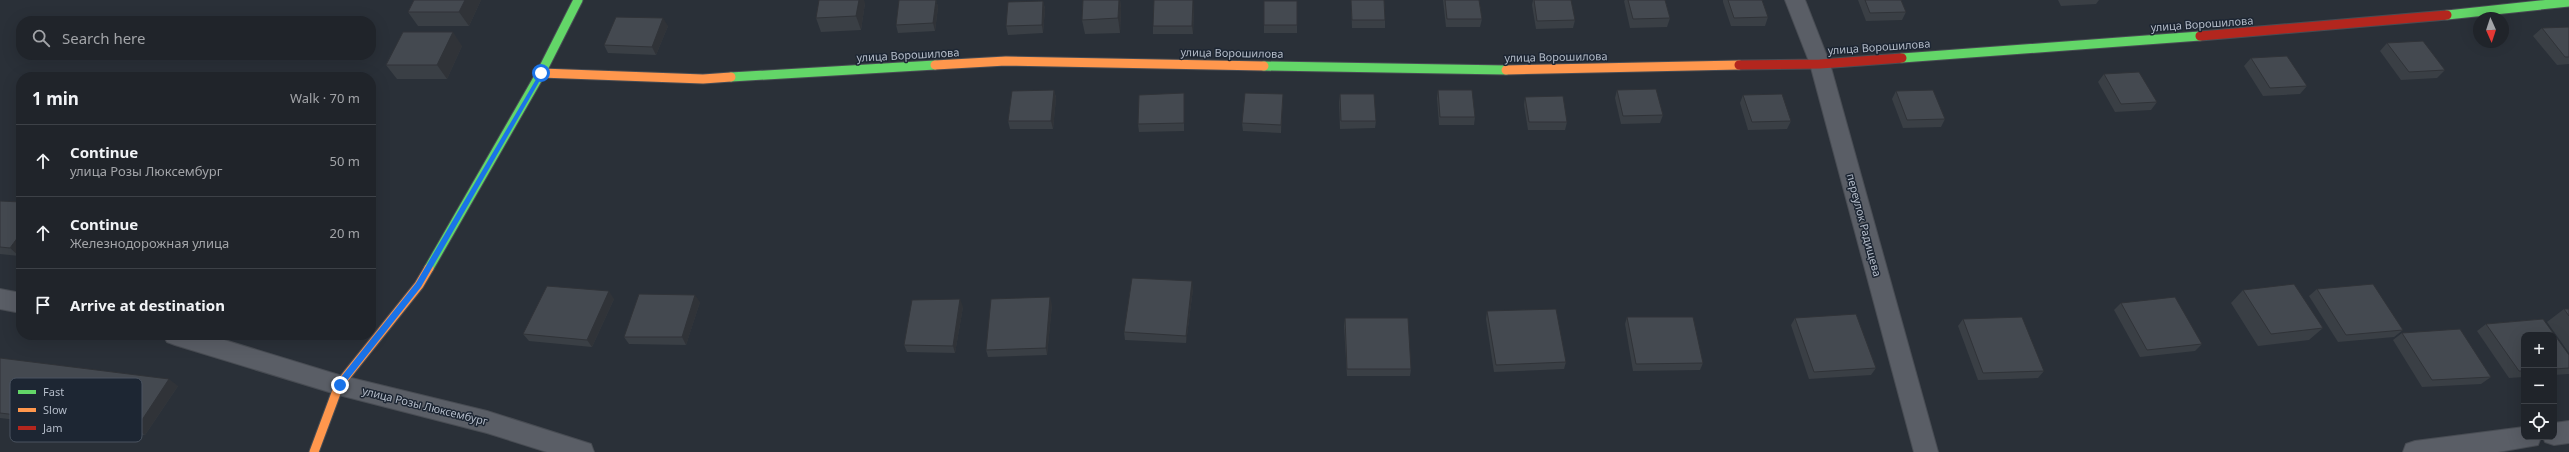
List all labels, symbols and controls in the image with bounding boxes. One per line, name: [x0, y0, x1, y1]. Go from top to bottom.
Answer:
street label: улица Ворошилова: [2150, 12, 2254, 35]
north arrow: [2473, 12, 2509, 48]
search box: [16, 16, 376, 60]
icon: search: [30, 27, 52, 49]
text: Search here: [62, 28, 145, 48]
street label: улица Ворошилова: [1827, 35, 1931, 58]
street label: улица Ворошилова: [856, 44, 960, 65]
street label: улица Ворошилова: [1180, 44, 1284, 61]
street label: улица Ворошилова: [1504, 48, 1608, 65]
route start: [532, 64, 550, 82]
text: 1 min: [32, 87, 79, 110]
text: Walk · 70 m: [290, 89, 360, 107]
text: Continue: [70, 142, 138, 162]
icon: ahead: [32, 150, 54, 172]
text: 50 m: [330, 152, 360, 170]
text: улица Розы Люксембург: [70, 162, 222, 180]
street label: переулок Радищева: [1844, 172, 1885, 278]
text: Continue: [70, 214, 138, 234]
icon: ahead: [32, 222, 54, 244]
text: 20 m: [330, 224, 360, 242]
text: Железнодорожная улица: [70, 234, 229, 252]
icon: arrive: [32, 294, 54, 316]
text: Arrive at destination: [70, 295, 225, 315]
map controls: [2521, 332, 2557, 440]
button: +: [2521, 332, 2557, 368]
button: −: [2521, 368, 2557, 404]
route end: [331, 376, 349, 394]
legend: [10, 378, 142, 442]
street label: улица Розы Люксембург: [361, 383, 490, 428]
text: Fast: [43, 384, 64, 399]
text: Slow: [43, 402, 67, 417]
button: locate: [2521, 404, 2557, 440]
text: Jam: [42, 420, 62, 435]

